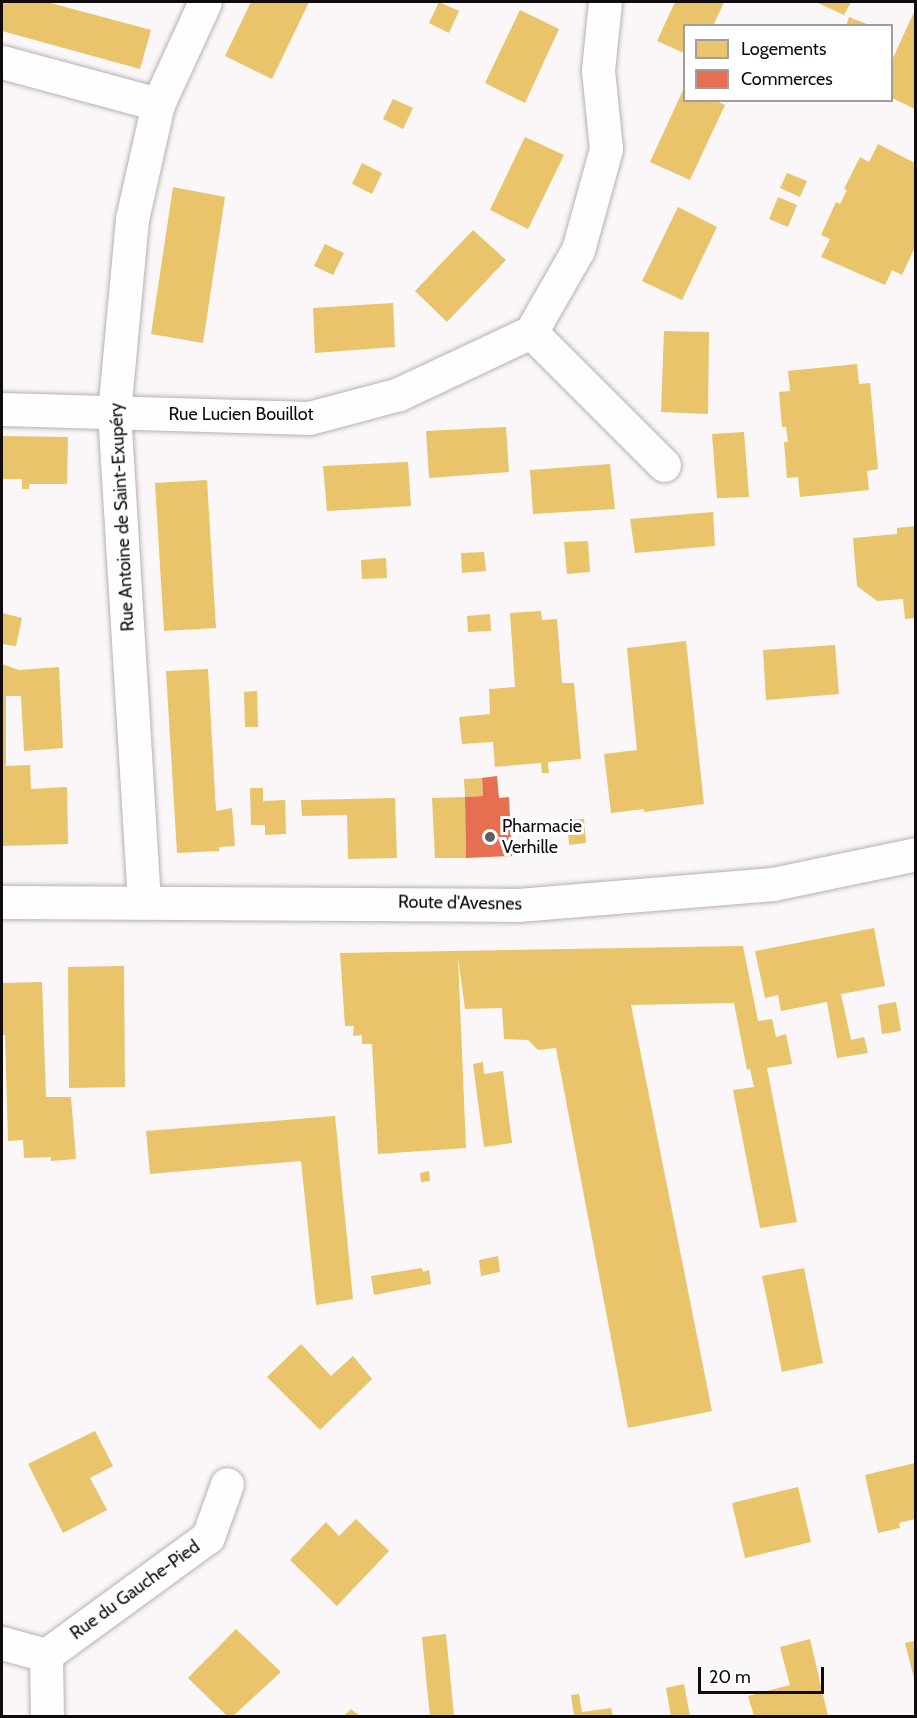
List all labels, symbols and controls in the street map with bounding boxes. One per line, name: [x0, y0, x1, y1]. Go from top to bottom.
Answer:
legend: [683, 24, 893, 102]
text: Logements: [741, 38, 826, 60]
text: Commerces: [741, 68, 833, 90]
street label: Rue Antoine de Saint-Exupéry: [105, 402, 139, 632]
street label: Rue Lucien Bouillot: [168, 403, 314, 425]
place label: Pharmacie Verhille: [502, 816, 582, 858]
marker: Pharmacie Verhille: [483, 830, 497, 844]
street label: Route d'Avesnes: [398, 891, 522, 915]
street label: Rue du Gauche-Pied: [66, 1536, 204, 1644]
scale bar: [701, 1655, 827, 1693]
text: 20 m: [709, 1666, 751, 1688]

